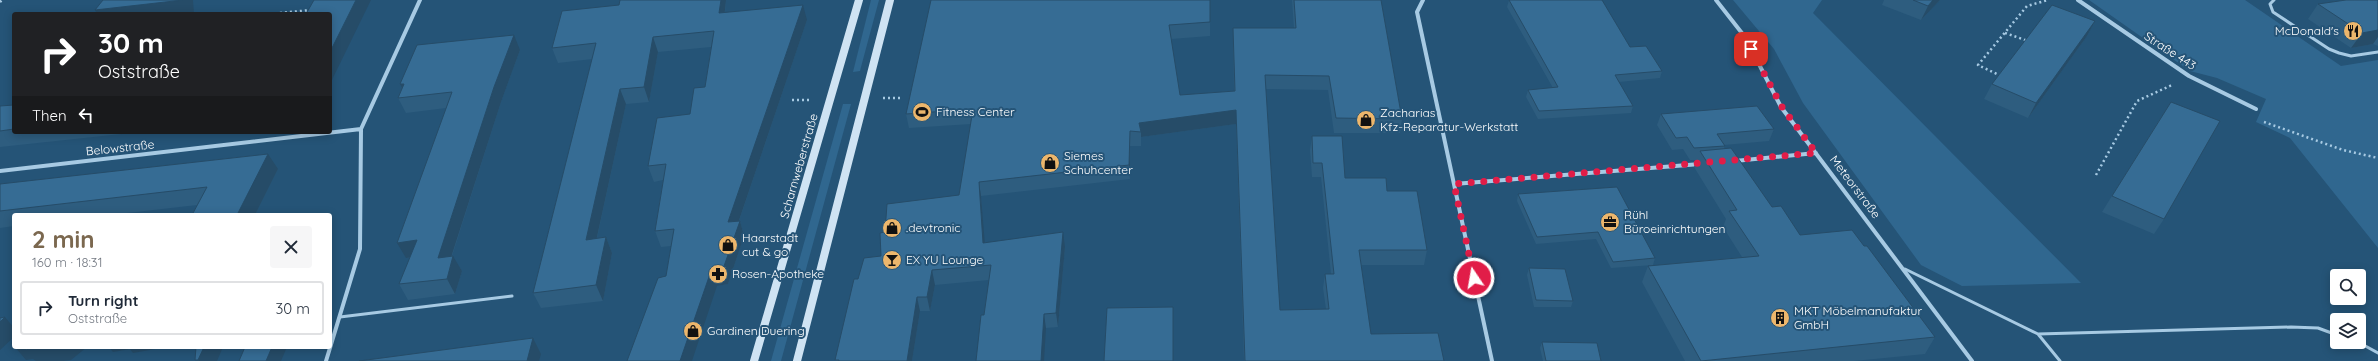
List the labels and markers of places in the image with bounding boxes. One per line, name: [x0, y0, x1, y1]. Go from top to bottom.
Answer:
restaurant icon: McDonald's: [2342, 20, 2364, 42]
place label: McDonald's: [2275, 23, 2339, 38]
pin: [1734, 32, 1768, 66]
sports icon: Fitness Center: [911, 101, 933, 123]
place label: Fitness Center: [936, 104, 1015, 119]
place label: Zacharias Kfz-Reparatur-Werkstatt: [1380, 105, 1518, 134]
shop icon: Zacharias Kfz-Reparatur-Werkstatt: [1355, 109, 1377, 131]
place label: Siemes Schuhcenter: [1064, 148, 1133, 177]
shop icon: Siemes Schuhcenter: [1039, 152, 1061, 174]
place label: Rühl Büroeinrichtungen: [1624, 207, 1726, 236]
office icon: Rühl Büroeinrichtungen: [1599, 211, 1621, 233]
shop icon: .devtronic: [881, 217, 903, 239]
place label: .devtronic: [906, 220, 961, 235]
place label: Haarstadt cut & go: [742, 230, 798, 259]
shop icon: Haarstadt cut & go: [717, 234, 739, 256]
bar icon: EX YU Lounge: [881, 249, 903, 271]
place label: EX YU Lounge: [906, 252, 983, 267]
pharmacy icon: Rosen-Apotheke: [707, 263, 729, 285]
place label: Rosen-Apotheke: [732, 266, 824, 281]
place label: MKT Möbelmanufaktur GmbH: [1794, 303, 1922, 332]
building icon: MKT Möbelmanufaktur GmbH: [1769, 307, 1791, 329]
shop icon: Gardinen Duering: [682, 320, 704, 342]
place label: Gardinen Duering: [707, 323, 805, 338]

